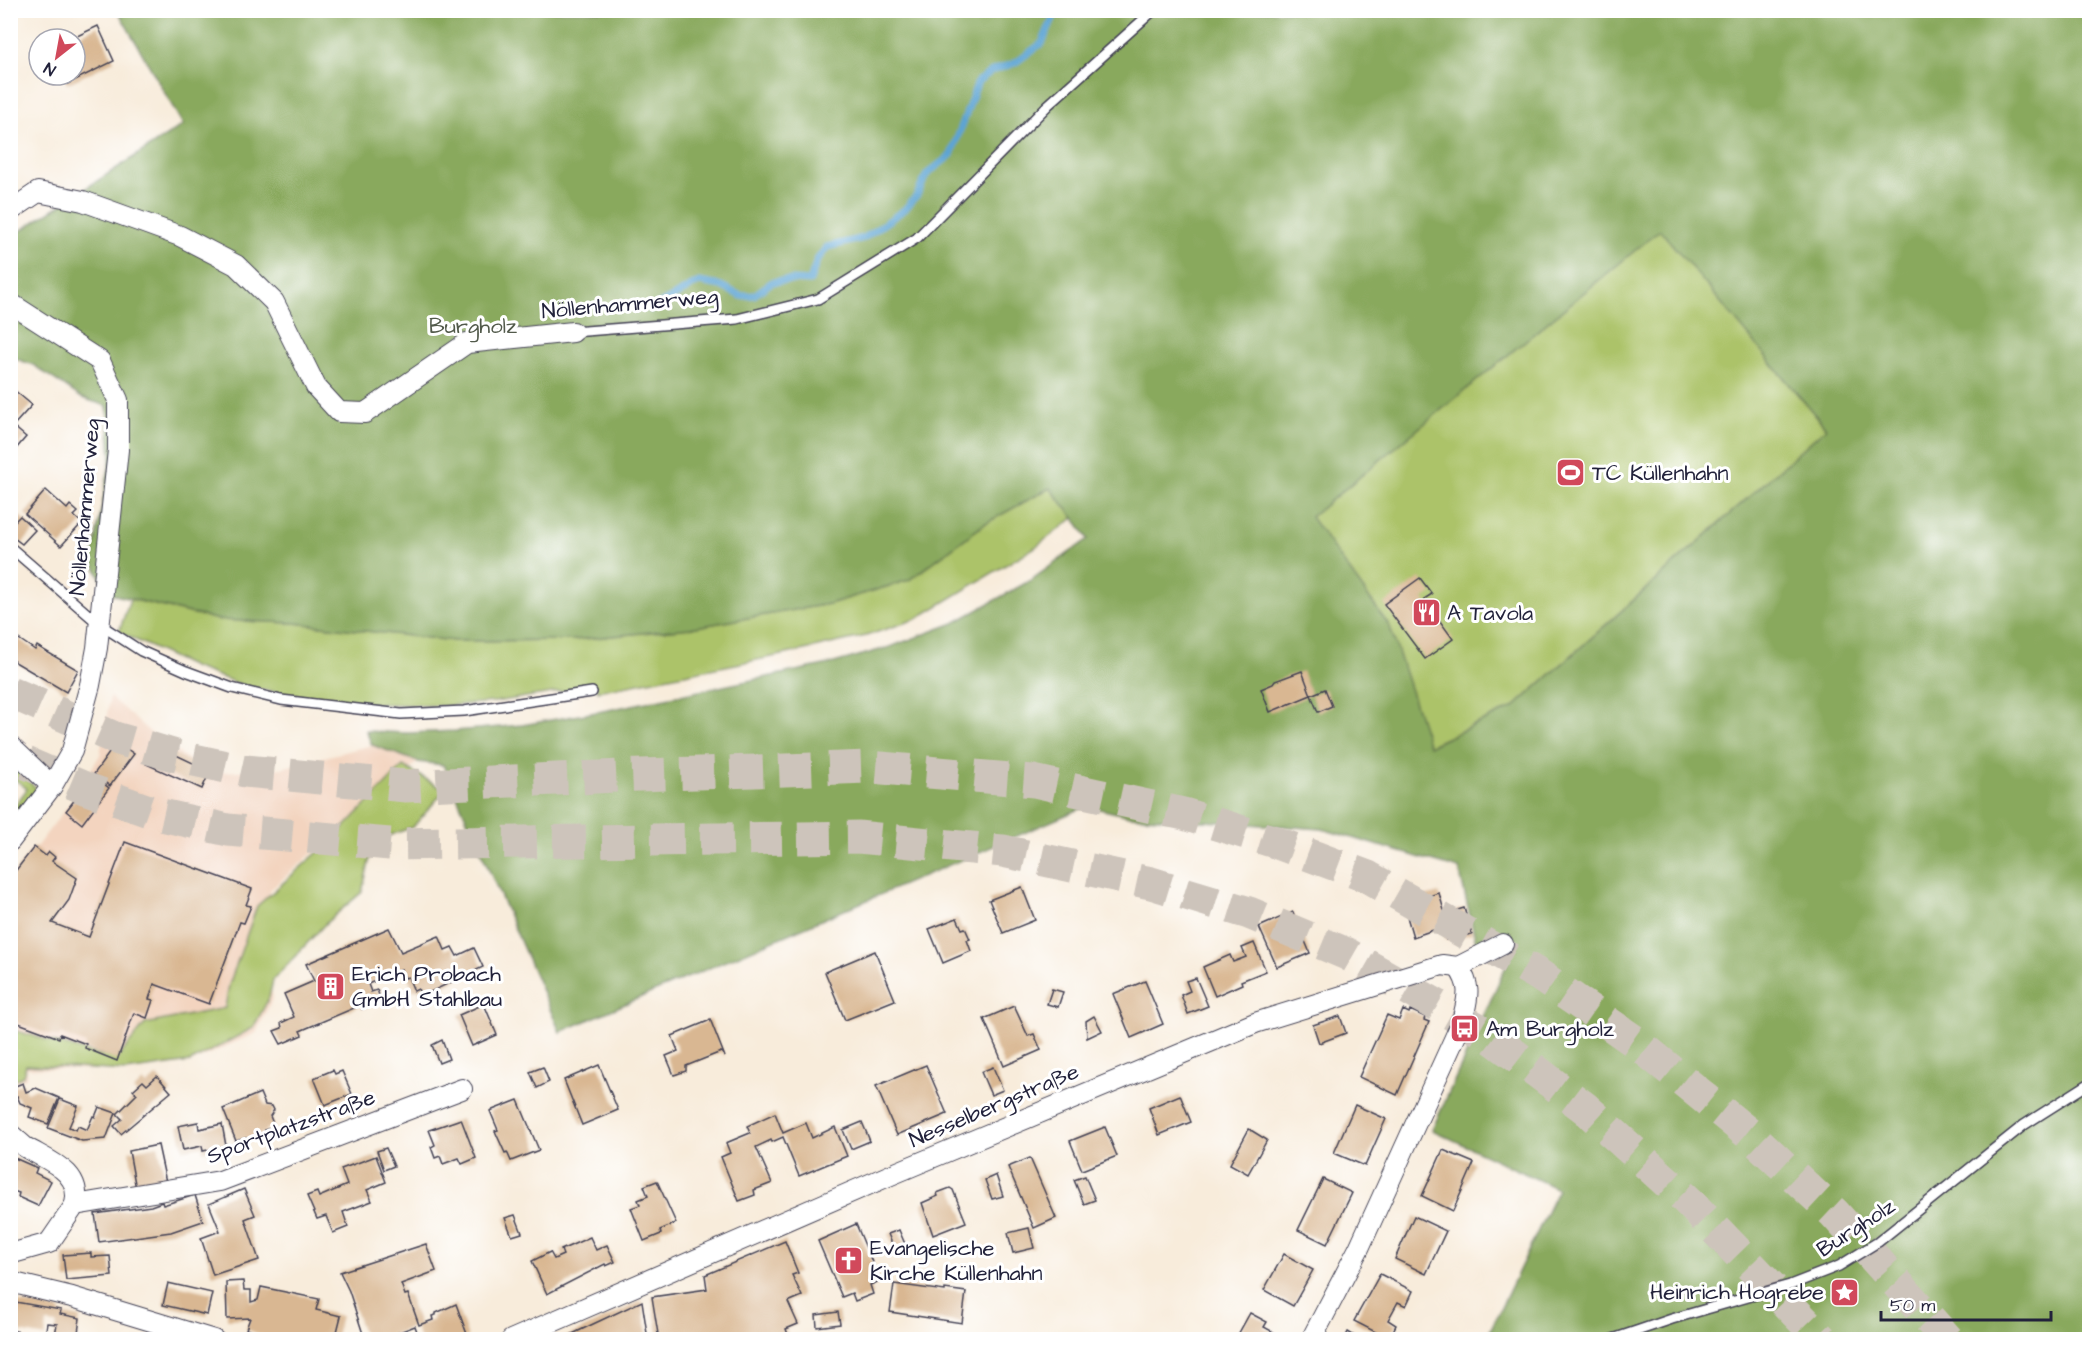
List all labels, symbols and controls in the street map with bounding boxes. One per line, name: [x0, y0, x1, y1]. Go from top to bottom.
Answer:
north arrow: [27, 27, 87, 87]
text: N: [40, 57, 60, 81]
street label: Nöllenhammerweg: [540, 281, 720, 328]
park label: Burgholz: [429, 311, 517, 343]
street label: Nöllenhammerweg: [62, 417, 109, 597]
sports icon: TC Küllenhahn: [1555, 457, 1587, 489]
place label: TC Küllenhahn: [1592, 458, 1728, 489]
restaurant icon: A Tavola: [1410, 597, 1442, 629]
place label: A Tavola: [1447, 598, 1533, 629]
place label: Erich Probach GmbH Stahlbau: [352, 959, 502, 1015]
building icon: Erich Probach GmbH Stahlbau: [315, 971, 347, 1003]
bus stop icon: Am Burgholz: [1449, 1013, 1481, 1045]
place label: Am Burgholz: [1486, 1014, 1614, 1046]
street label: Nesselbergstraße: [904, 1056, 1084, 1157]
street label: Sportplatzstraße: [202, 1082, 380, 1172]
street label: Burgholz: [1811, 1191, 1902, 1266]
place label: Evangelische Kirche Küllenhahn: [870, 1233, 1043, 1289]
church icon: Evangelische Kirche Küllenhahn: [833, 1245, 865, 1277]
place icon: Heinrich Hogrebe: [1829, 1276, 1861, 1308]
place label: Heinrich Hogrebe: [1650, 1277, 1824, 1309]
scale bar: [1881, 1284, 2050, 1322]
text: 50 m: [1890, 1293, 1935, 1318]

